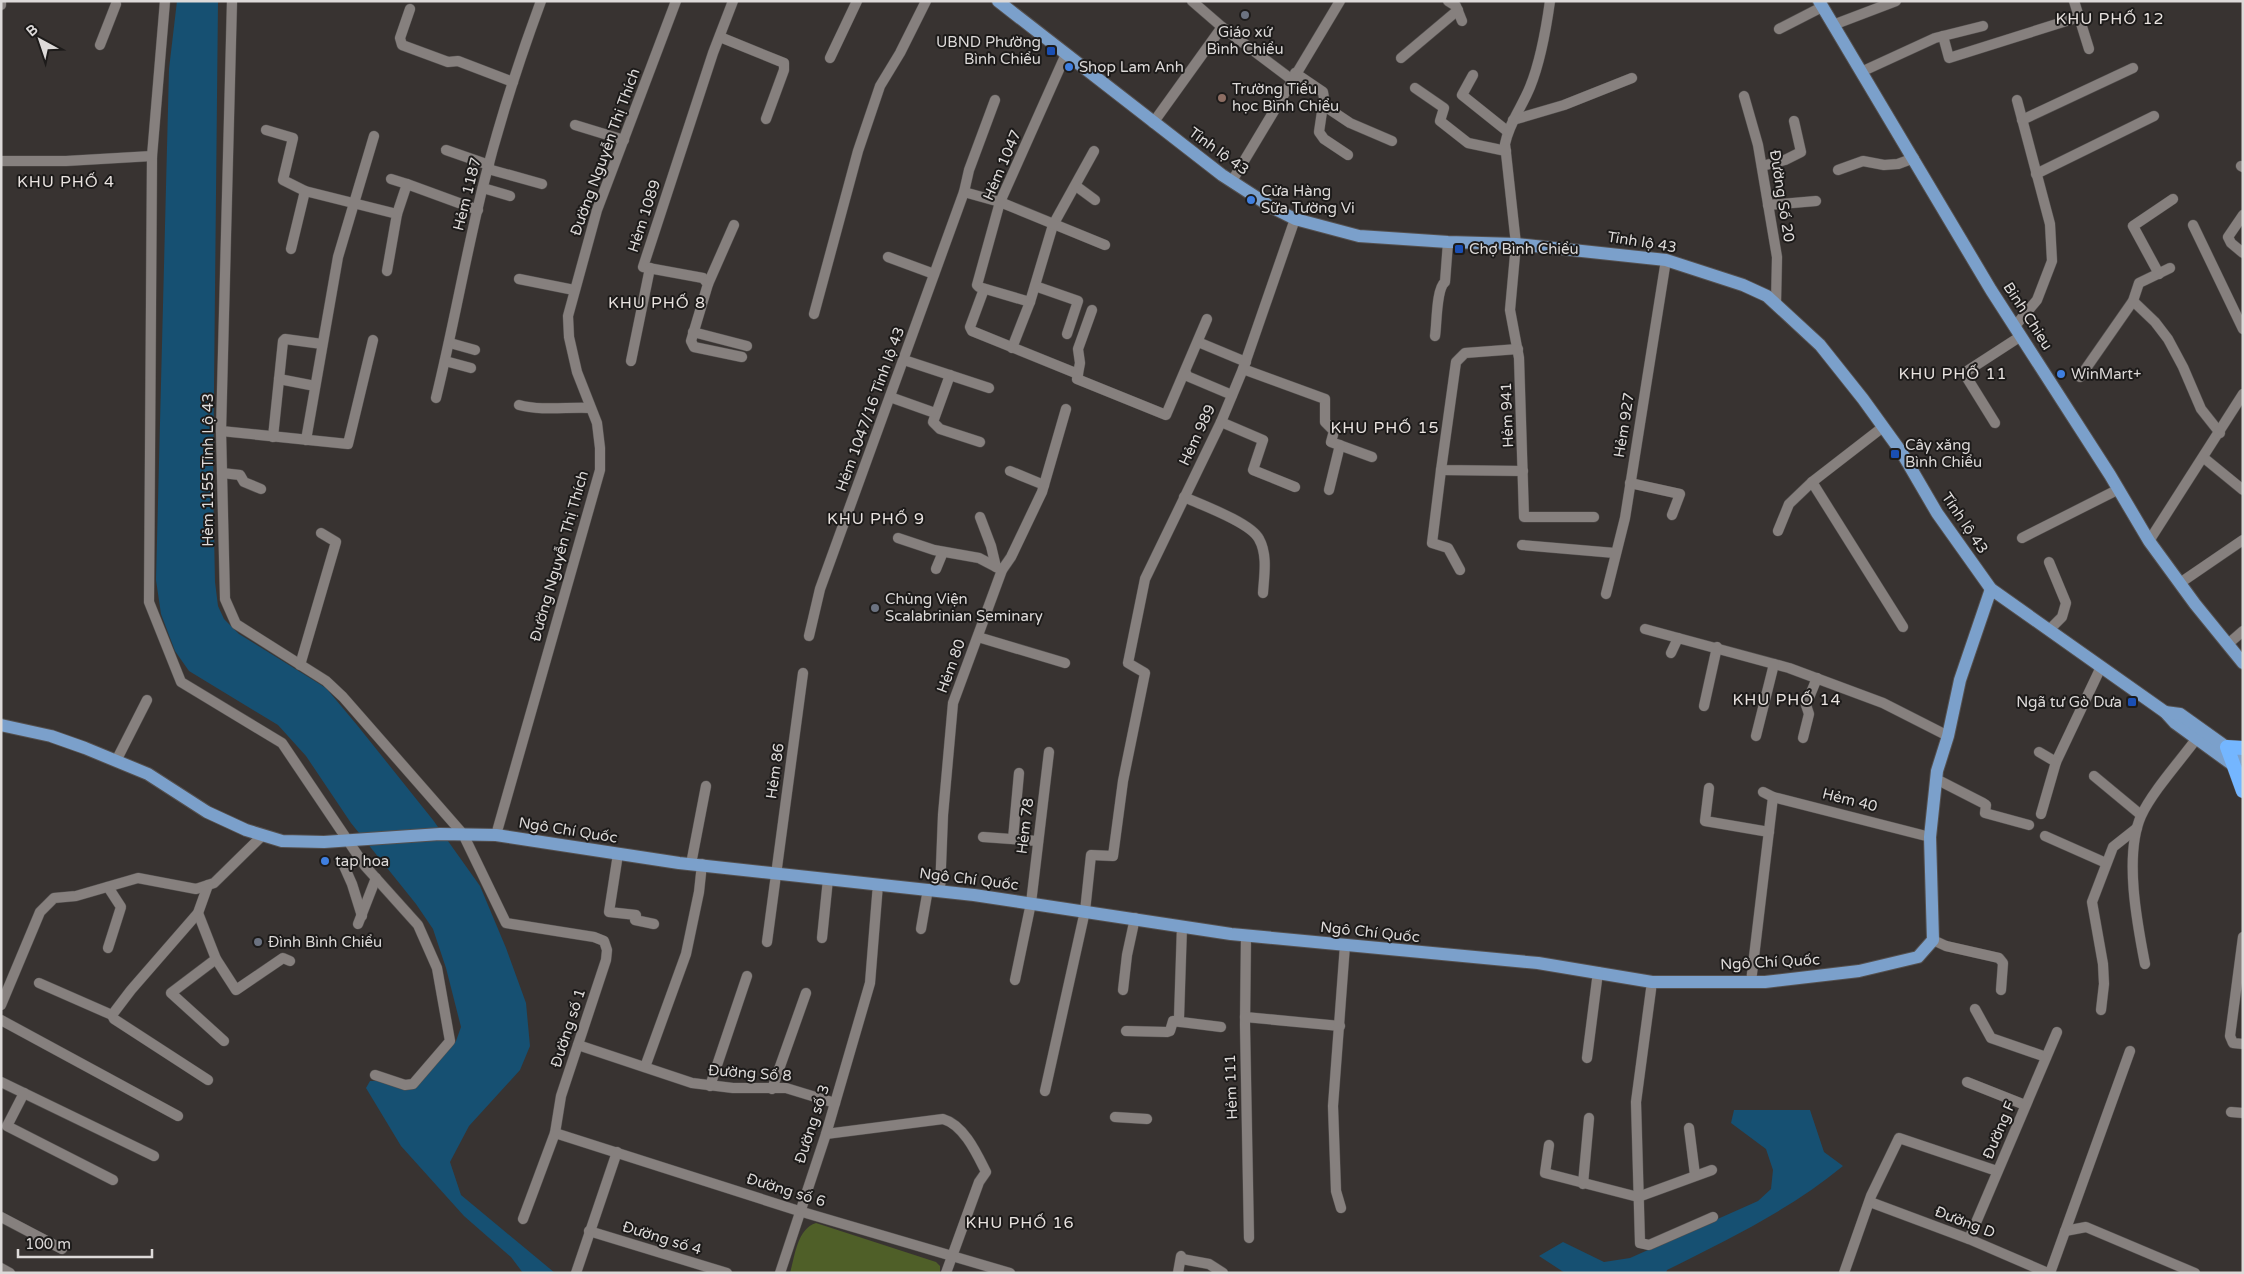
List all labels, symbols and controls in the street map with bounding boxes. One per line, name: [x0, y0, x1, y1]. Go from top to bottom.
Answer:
marker: Giáo xứ Bình Chiểu: [1239, 9, 1251, 21]
district label: KHU PHỐ 12: [2055, 9, 2165, 29]
north arrow: [15, 15, 65, 65]
text: B: [23, 21, 41, 40]
place label: Giáo xứ Bình Chiểu: [1206, 23, 1284, 58]
place label: UBND Phường Bình Chiểu: [936, 33, 1041, 68]
marker: UBND Phường Bình Chiểu: [1045, 45, 1057, 57]
place label: Shop Lam Anh: [1079, 58, 1184, 76]
marker: Shop Lam Anh: [1063, 61, 1075, 73]
street label: Đường Nguyễn Thị Thích: [566, 66, 644, 238]
place label: Trường Tiểu học Bình Chiểu: [1232, 80, 1339, 115]
marker: Trường Tiểu học Bình Chiểu: [1216, 92, 1228, 104]
street label: Tỉnh lộ 43: [1185, 123, 1253, 179]
street label: Hẻm 1047: [979, 127, 1025, 203]
street label: Đường Số 20: [1766, 149, 1798, 243]
street label: Hẻm 1187: [449, 155, 485, 233]
district label: KHU PHỐ 4: [17, 172, 115, 192]
street label: Hẻm 1089: [624, 178, 664, 254]
place label: Cửa Hàng Sữa Tường Vi: [1261, 182, 1355, 217]
marker: Cửa Hàng Sữa Tường Vi: [1245, 194, 1257, 206]
street label: Tỉnh lộ 43: [1606, 228, 1678, 256]
place label: Chợ Bình Chiểu: [1469, 240, 1579, 258]
marker: Chợ Bình Chiểu: [1453, 243, 1465, 255]
street label: Binh Chieu: [1999, 279, 2057, 353]
district label: KHU PHỐ 8: [608, 293, 706, 313]
street label: Hẻm 1047/16 Tỉnh lộ 43: [832, 324, 908, 494]
district label: KHU PHỐ 11: [1898, 364, 2008, 384]
place label: WinMart+: [2071, 365, 2142, 383]
marker: WinMart+: [2055, 368, 2067, 380]
street label: Hẻm 941: [1497, 382, 1517, 448]
street label: Hẻm 927: [1610, 391, 1638, 459]
street label: Hẻm 1155 Tỉnh Lộ 43: [199, 393, 217, 547]
street label: Hẻm 989: [1175, 401, 1219, 469]
district label: KHU PHỐ 15: [1330, 418, 1440, 438]
place label: Cây xăng Bình Chiểu: [1905, 436, 1982, 471]
marker: Cây xăng Bình Chiểu: [1889, 448, 1901, 460]
street label: Đường Nguyễn Thị Thích: [526, 468, 592, 644]
street label: Tỉnh lộ 43: [1938, 489, 1992, 557]
district label: KHU PHỐ 9: [827, 509, 925, 529]
place label: Chủng Viện Scalabrinian Seminary: [885, 590, 1043, 625]
marker: Chủng Viện Scalabrinian Seminary: [869, 602, 881, 614]
street label: Hẻm 80: [933, 637, 969, 695]
district label: KHU PHỐ 14: [1732, 690, 1842, 710]
place label: Ngã tư Gò Dưa: [2016, 693, 2122, 711]
marker: Ngã tư Gò Dưa: [2126, 696, 2138, 708]
street label: Hẻm 86: [762, 742, 788, 800]
street label: Hẻm 40: [1821, 784, 1879, 816]
street label: Hẻm 78: [1013, 797, 1037, 855]
street label: Ngô Chí Quốc: [517, 813, 619, 847]
place label: tap hoa: [335, 852, 389, 870]
marker: tap hoa: [319, 855, 331, 867]
street label: Ngô Chí Quốc: [918, 864, 1020, 894]
street label: Ngô Chí Quốc: [1319, 918, 1421, 946]
place label: Đình Bình Chiểu: [268, 933, 382, 951]
marker: Đình Bình Chiểu: [252, 936, 264, 948]
street label: Ngô Chí Quốc: [1720, 950, 1820, 974]
street label: Đường số 1: [547, 986, 589, 1070]
street label: Hẻm 111: [1221, 1054, 1241, 1120]
street label: Đường Số 8: [708, 1061, 792, 1085]
street label: Đường số 3: [791, 1082, 833, 1166]
street label: Đường F: [1979, 1098, 2019, 1162]
street label: Đường số 6: [744, 1169, 828, 1211]
street label: Đường D: [1932, 1202, 1998, 1242]
district label: KHU PHỐ 16: [965, 1213, 1075, 1233]
street label: Đường số 4: [620, 1217, 704, 1259]
scale bar: [18, 1226, 151, 1258]
text: 100 m: [25, 1235, 71, 1253]

